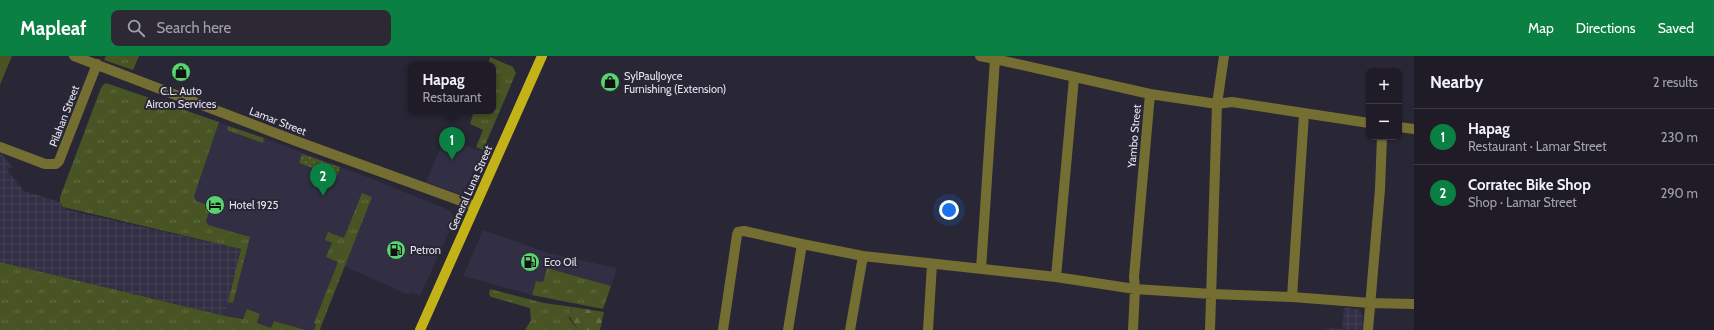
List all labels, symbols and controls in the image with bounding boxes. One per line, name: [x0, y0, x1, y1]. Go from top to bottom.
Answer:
search box: [111, 10, 391, 46]
text: Mapleaf: [20, 17, 87, 40]
icon: search: [125, 17, 147, 39]
text: Search here: [157, 19, 231, 37]
text: Map: [1528, 19, 1554, 37]
text: Directions: [1576, 19, 1636, 37]
text: Saved: [1658, 19, 1694, 37]
shop icon: C.L. Auto Aircon Services: [170, 61, 192, 83]
popup: [408, 62, 496, 114]
map controls: [1366, 68, 1402, 140]
button: +: [1366, 68, 1402, 104]
place label: SylPaulJoyce Furnishing (Extension): [624, 69, 726, 96]
text: Hapag: [423, 71, 464, 89]
shop icon: SylPaulJoyce Furnishing (Extension): [599, 71, 621, 93]
text: Nearby: [1430, 72, 1483, 92]
text: 2 results: [1653, 74, 1698, 90]
street label: Pilahan Street: [46, 83, 82, 149]
place label: C.L. Auto Aircon Services: [146, 84, 217, 111]
text: Restaurant: [423, 89, 481, 105]
street label: Lamar Street: [248, 104, 309, 138]
street label: Yambo Street: [1124, 104, 1144, 169]
button: −: [1366, 104, 1402, 140]
text: Hapag: [1468, 120, 1510, 138]
pin: 1: [439, 127, 465, 160]
text: 1: [1441, 129, 1445, 145]
text: 230 m: [1661, 129, 1698, 145]
text: Restaurant · Lamar Street: [1468, 138, 1607, 154]
street label: General Luna Street: [445, 143, 495, 233]
pin: 2: [310, 163, 336, 196]
text: Corratec Bike Shop: [1468, 176, 1591, 194]
text: 2: [1440, 185, 1446, 201]
text: 290 m: [1660, 185, 1698, 201]
hotel icon: Hotel 1925: [204, 194, 226, 216]
text: Shop · Lamar Street: [1468, 194, 1577, 210]
place label: Hotel 1925: [229, 198, 279, 212]
your location: [939, 200, 959, 220]
fuel station icon: Petron: [385, 239, 407, 261]
place label: Petron: [410, 243, 441, 257]
fuel station icon: Eco Oil: [519, 251, 541, 273]
place label: Eco Oil: [544, 255, 577, 269]

